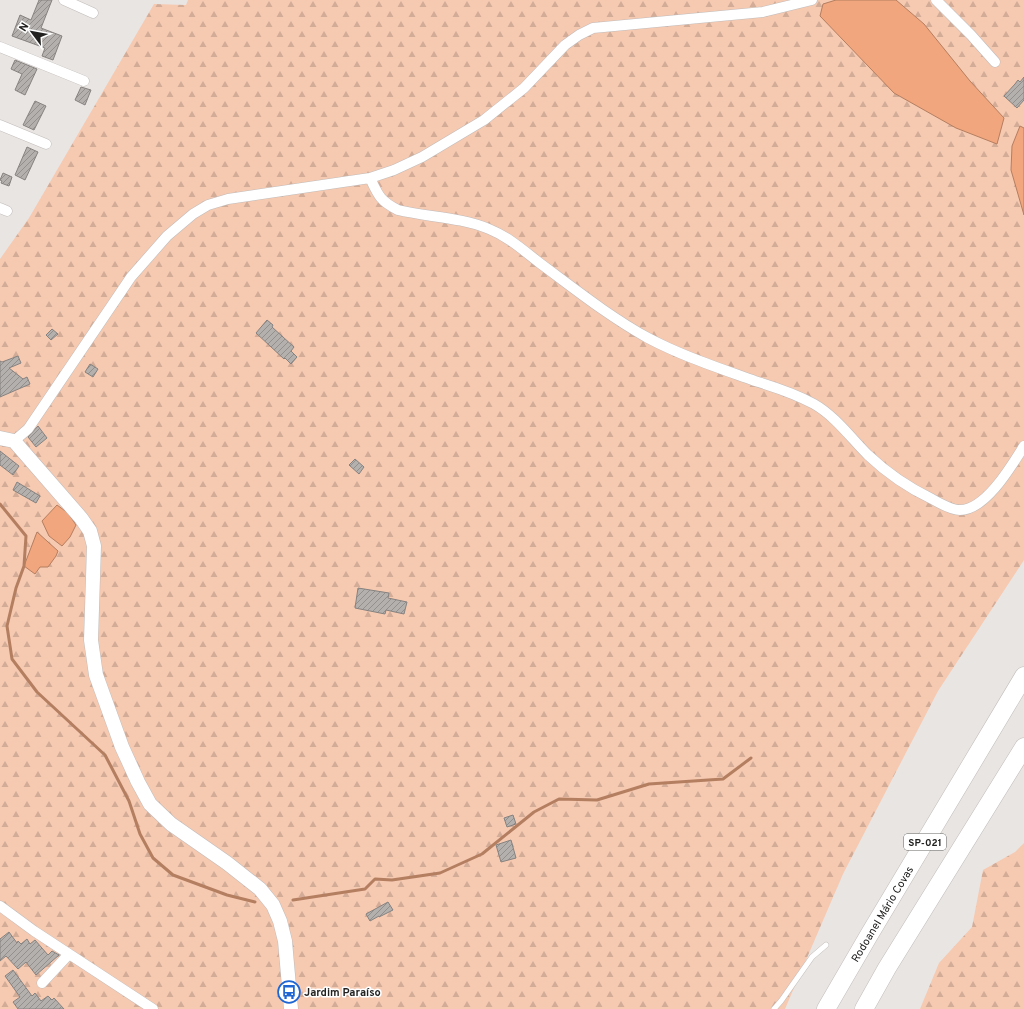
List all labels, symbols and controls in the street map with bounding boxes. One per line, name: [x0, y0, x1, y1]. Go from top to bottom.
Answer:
north arrow: [12, 12, 52, 52]
text: N: [16, 20, 32, 34]
road number: SP-021: [904, 834, 946, 850]
street label: Rodoanel Mário Covas: [849, 864, 917, 965]
bus stop icon: Jardim Paraíso: [276, 979, 302, 1005]
place label: Jardim Paraíso: [304, 986, 381, 1000]

